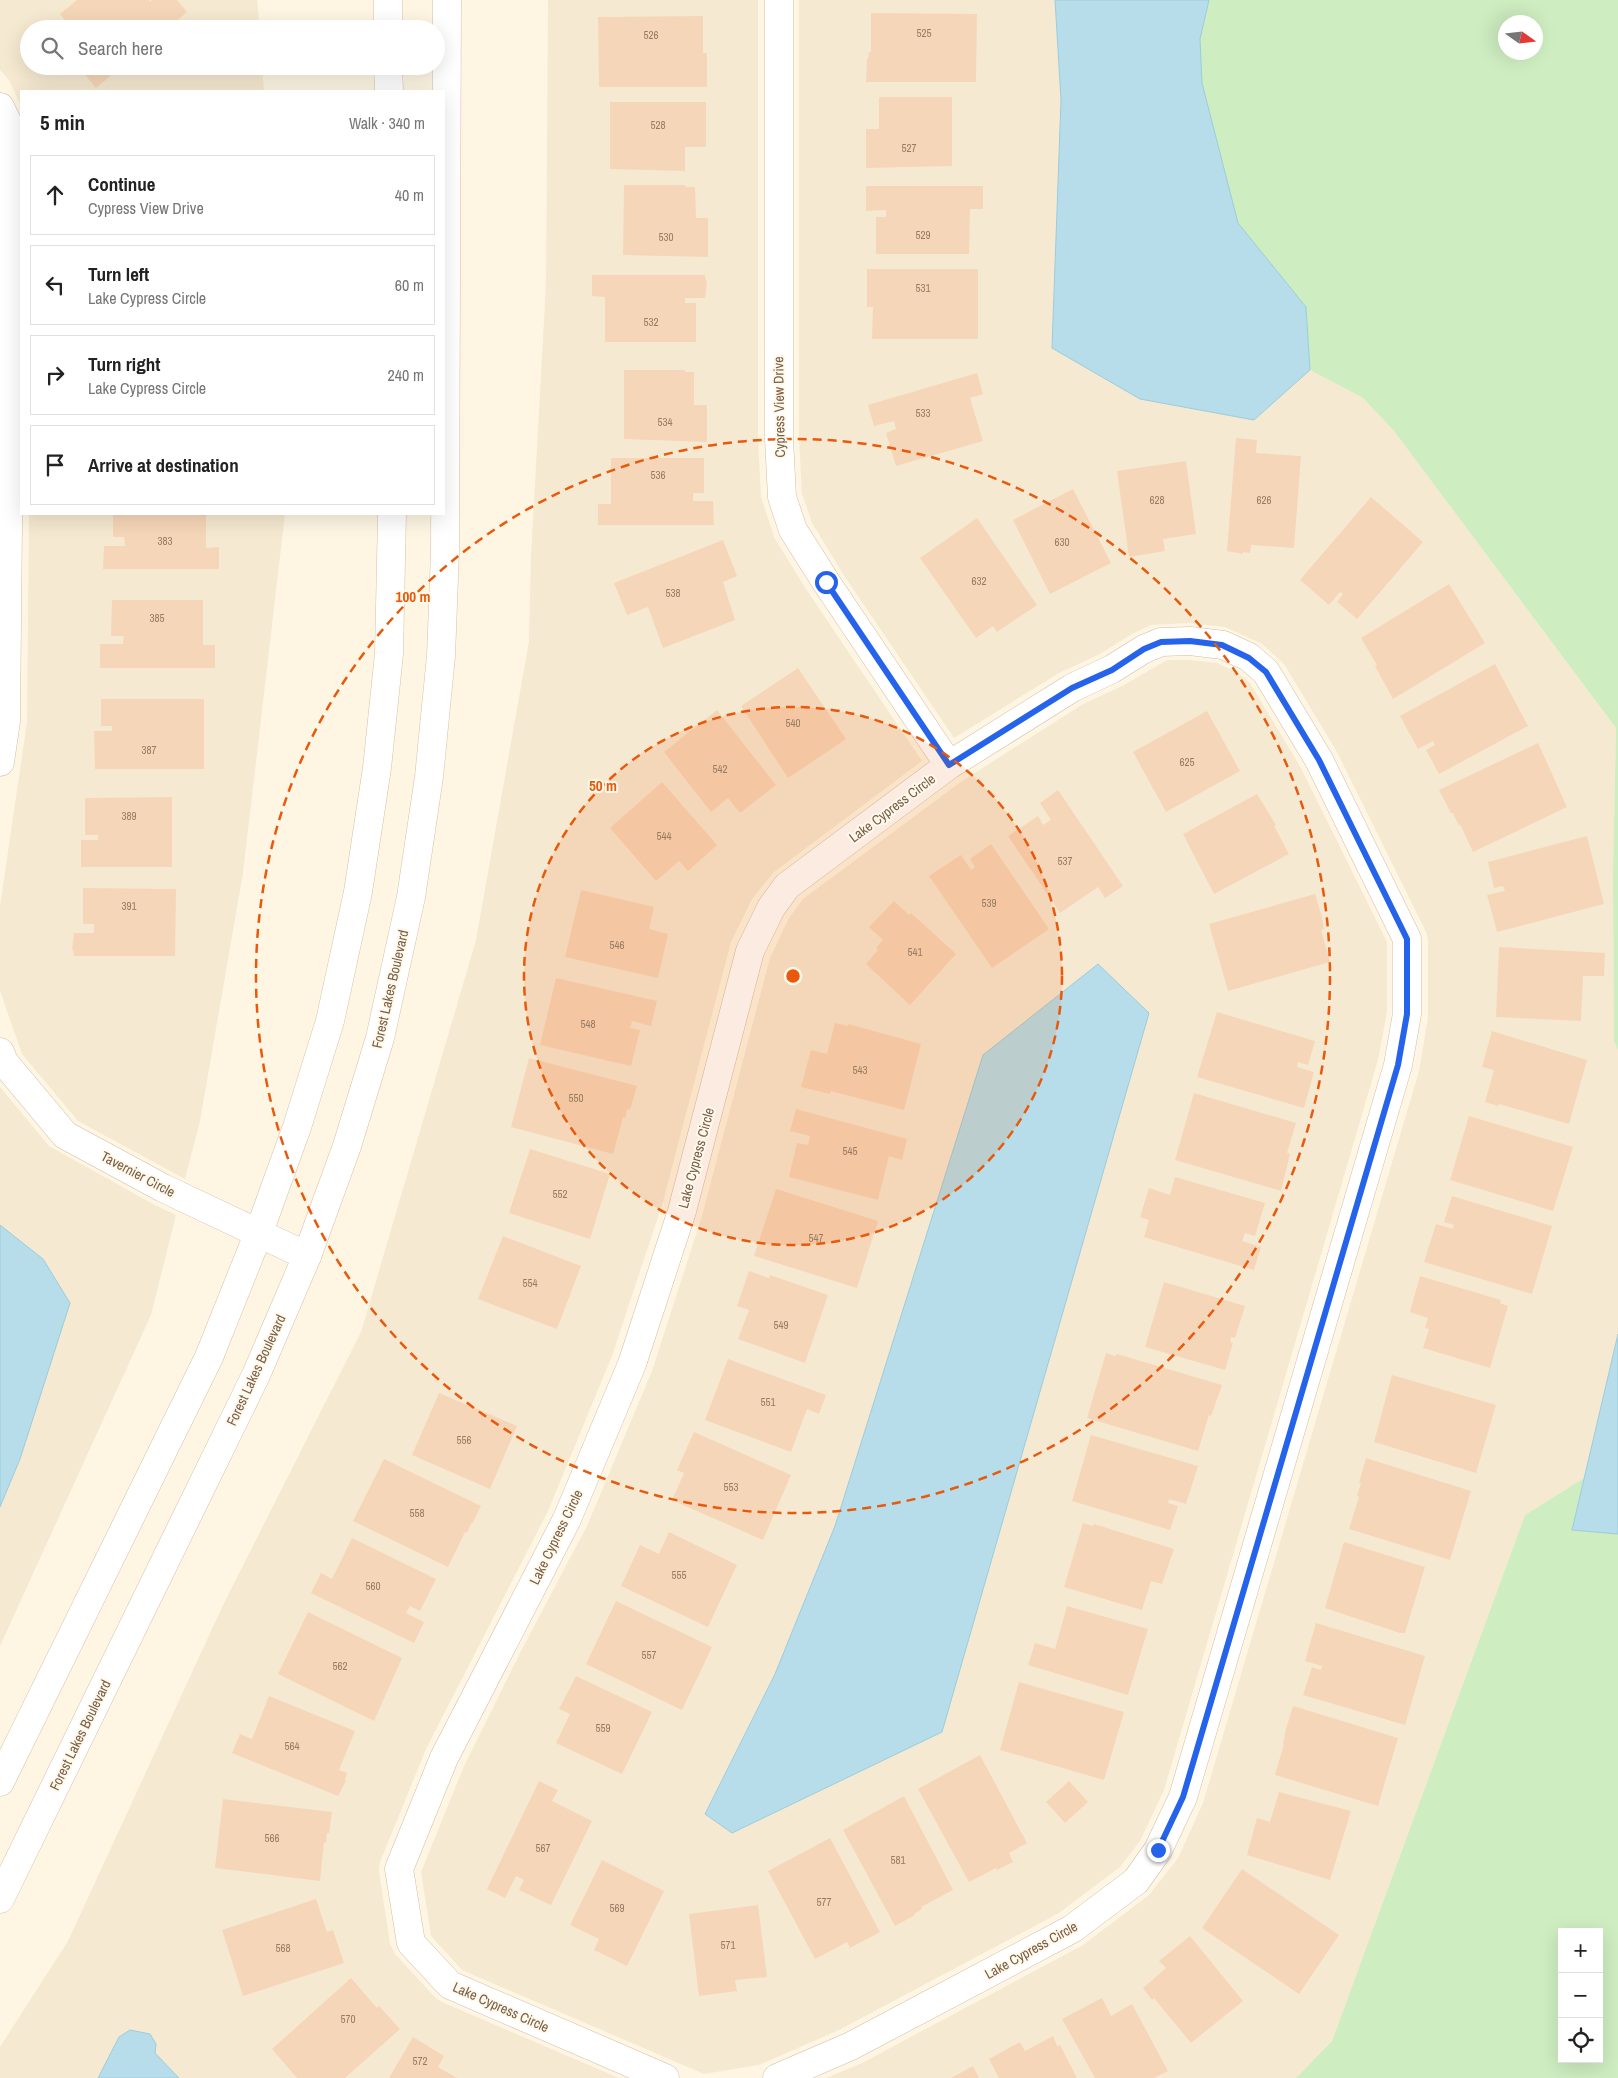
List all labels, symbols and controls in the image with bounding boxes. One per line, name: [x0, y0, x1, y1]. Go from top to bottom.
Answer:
north arrow: [1498, 15, 1543, 60]
search box: [20, 20, 445, 75]
house number: 525: [916, 26, 932, 40]
house number: 526: [643, 28, 659, 42]
icon: search: [38, 34, 66, 62]
text: Search here: [78, 35, 163, 61]
text: 5 min: [40, 108, 85, 137]
text: Walk · 340 m: [349, 112, 425, 134]
house number: 528: [650, 118, 666, 132]
house number: 527: [901, 141, 917, 155]
text: Continue: [88, 171, 156, 197]
icon: ahead: [41, 181, 69, 209]
text: 40 m: [395, 184, 424, 206]
text: Cypress View Drive: [88, 197, 204, 219]
house number: 529: [915, 228, 931, 242]
house number: 530: [658, 230, 674, 244]
text: Turn left: [88, 261, 149, 287]
icon: left: [41, 271, 69, 299]
text: 60 m: [395, 274, 424, 296]
house number: 531: [915, 281, 931, 295]
text: Lake Cypress Circle: [88, 287, 206, 309]
house number: 532: [643, 315, 659, 329]
text: Turn right: [88, 351, 160, 377]
street label: Cypress View Drive: [769, 356, 789, 458]
icon: right: [41, 361, 69, 389]
text: 240 m: [388, 364, 424, 386]
text: Lake Cypress Circle: [88, 377, 206, 399]
house number: 533: [915, 406, 931, 420]
house number: 534: [657, 415, 673, 429]
icon: arrive: [41, 451, 69, 479]
text: Arrive at destination: [88, 452, 239, 478]
house number: 536: [650, 468, 666, 482]
house number: 628: [1149, 493, 1165, 507]
house number: 626: [1256, 493, 1272, 507]
house number: 383: [157, 534, 173, 548]
house number: 630: [1054, 535, 1070, 549]
route start: [815, 571, 838, 594]
house number: 632: [971, 574, 987, 588]
text: 100 m: [396, 586, 430, 607]
house number: 538: [665, 586, 681, 600]
house number: 385: [149, 611, 165, 625]
house number: 540: [785, 716, 801, 730]
house number: 387: [141, 743, 157, 757]
house number: 625: [1179, 755, 1195, 769]
house number: 542: [712, 762, 728, 776]
street label: Lake Cypress Circle: [845, 770, 939, 846]
text: 50 m: [589, 775, 617, 796]
house number: 389: [121, 809, 137, 823]
house number: 544: [656, 829, 672, 843]
house number: 537: [1057, 854, 1073, 868]
house number: 539: [981, 896, 997, 910]
house number: 391: [121, 899, 137, 913]
street label: Forest Lakes Boulevard: [368, 928, 412, 1050]
house number: 546: [609, 938, 625, 952]
house number: 541: [907, 945, 923, 959]
centre of rings: [784, 967, 802, 985]
house number: 548: [580, 1017, 596, 1031]
house number: 543: [852, 1063, 868, 1077]
house number: 550: [568, 1091, 584, 1105]
street label: Lake Cypress Circle: [674, 1106, 718, 1210]
house number: 545: [842, 1144, 858, 1158]
street label: Tavernier Circle: [98, 1147, 178, 1201]
house number: 552: [552, 1187, 568, 1201]
house number: 547: [808, 1231, 824, 1245]
house number: 554: [522, 1276, 538, 1290]
street label: Forest Lakes Boulevard: [222, 1312, 290, 1428]
house number: 549: [773, 1318, 789, 1332]
house number: 551: [760, 1395, 776, 1409]
house number: 556: [456, 1433, 472, 1447]
house number: 553: [723, 1480, 739, 1494]
street label: Lake Cypress Circle: [525, 1487, 587, 1587]
house number: 558: [409, 1506, 425, 1520]
house number: 555: [671, 1568, 687, 1582]
house number: 560: [365, 1579, 381, 1593]
house number: 557: [641, 1648, 657, 1662]
house number: 562: [332, 1659, 348, 1673]
street label: Forest Lakes Boulevard: [45, 1677, 115, 1793]
house number: 559: [595, 1721, 611, 1735]
house number: 564: [284, 1739, 300, 1753]
house number: 566: [264, 1831, 280, 1845]
route end: [1147, 1839, 1170, 1862]
house number: 567: [535, 1841, 551, 1855]
house number: 581: [890, 1853, 906, 1867]
house number: 577: [816, 1895, 832, 1909]
house number: 569: [609, 1901, 625, 1915]
street label: Lake Cypress Circle: [981, 1917, 1081, 1983]
map controls: [1558, 1928, 1603, 2063]
button: +: [1558, 1928, 1603, 1973]
house number: 571: [720, 1938, 736, 1952]
house number: 568: [275, 1941, 291, 1955]
button: −: [1558, 1973, 1603, 2018]
street label: Lake Cypress Circle: [450, 1978, 552, 2036]
house number: 570: [340, 2012, 356, 2026]
button: locate: [1558, 2018, 1603, 2063]
house number: 572: [412, 2054, 428, 2068]

